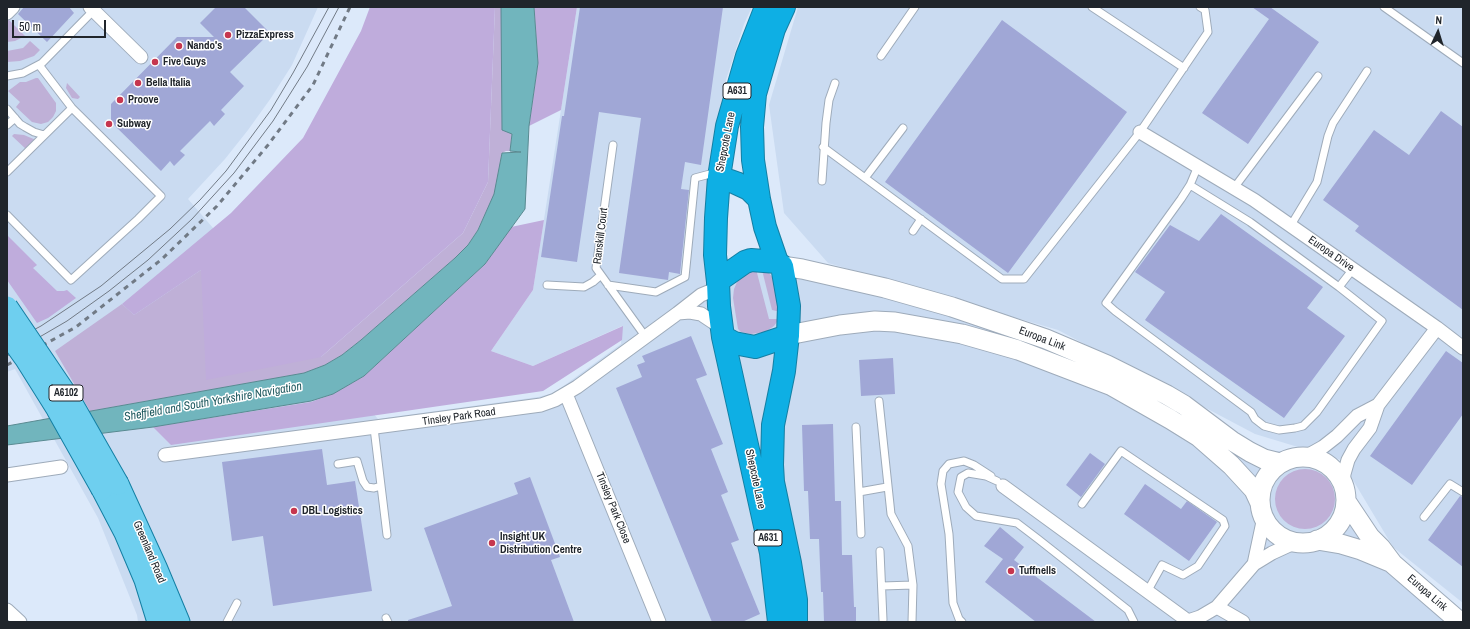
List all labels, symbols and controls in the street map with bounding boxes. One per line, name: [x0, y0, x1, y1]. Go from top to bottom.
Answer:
scale bar: [14, 12, 108, 38]
north arrow: [1418, 12, 1458, 52]
text: N: [1435, 13, 1443, 27]
text: 50 m: [19, 19, 41, 35]
place label: PizzaExpress: [236, 28, 294, 42]
marker: PizzaExpress: [223, 30, 233, 40]
place label: Nando's: [187, 39, 222, 53]
marker: Nando's: [174, 41, 184, 51]
place label: Five Guys: [163, 55, 206, 69]
marker: Five Guys: [150, 57, 160, 67]
place label: Bella Italia: [146, 76, 191, 90]
marker: Bella Italia: [133, 78, 143, 88]
road number: A631: [723, 83, 751, 99]
place label: Proove: [128, 93, 159, 107]
marker: Proove: [115, 95, 125, 105]
street label: Shepcote Lane: [714, 111, 738, 173]
place label: Subway: [117, 117, 151, 131]
marker: Subway: [104, 119, 114, 129]
street label: Ranskill Court: [591, 207, 611, 265]
street label: Europa Drive: [1305, 233, 1357, 275]
street label: Europa Link: [1017, 324, 1067, 354]
water label: Sheffield and South Yorkshire Navigation: [123, 379, 303, 425]
road number: A6102: [49, 385, 83, 401]
street label: Tinsley Park Road: [421, 405, 497, 429]
street label: Shepcote Lane: [742, 448, 768, 510]
street label: Tinsley Park Close: [593, 471, 633, 545]
place label: DBL Logistics: [302, 504, 363, 518]
marker: DBL Logistics: [289, 506, 299, 516]
street label: Greenland Road: [130, 519, 168, 585]
place label: Insight UK Distribution Centre: [500, 530, 582, 556]
road number: A631: [754, 530, 782, 546]
marker: Insight UK Distribution Centre: [487, 538, 497, 548]
place label: Tuffnells: [1019, 564, 1056, 578]
marker: Tuffnells: [1006, 566, 1016, 576]
street label: Europa Link: [1404, 572, 1450, 614]

